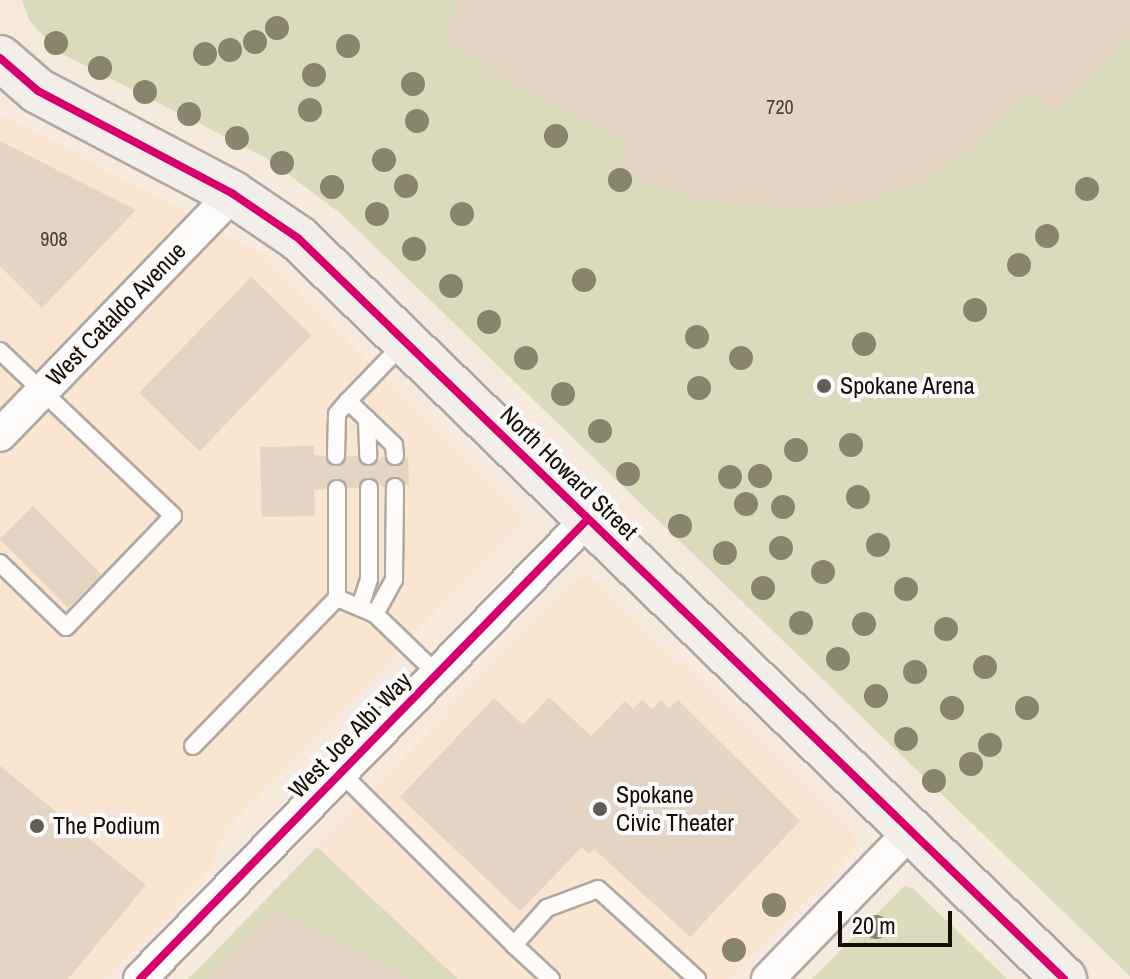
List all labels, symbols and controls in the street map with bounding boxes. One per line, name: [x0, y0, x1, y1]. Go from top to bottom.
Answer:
house number: 720: [766, 94, 794, 118]
house number: 908: [40, 226, 68, 250]
street label: West Cataldo Avenue: [40, 236, 192, 392]
place label: Spokane Arena: [840, 372, 976, 400]
marker: Spokane Arena: [815, 377, 833, 395]
street label: North Howard Street: [494, 400, 644, 546]
street label: West Joe Albi Way: [282, 666, 418, 804]
place label: Spokane Civic Theater: [616, 781, 734, 837]
marker: Spokane Civic Theater: [591, 800, 609, 818]
place label: The Podium: [53, 812, 160, 840]
marker: The Podium: [28, 817, 46, 835]
scale bar: [842, 895, 956, 945]
text: 20 m: [852, 909, 896, 941]

